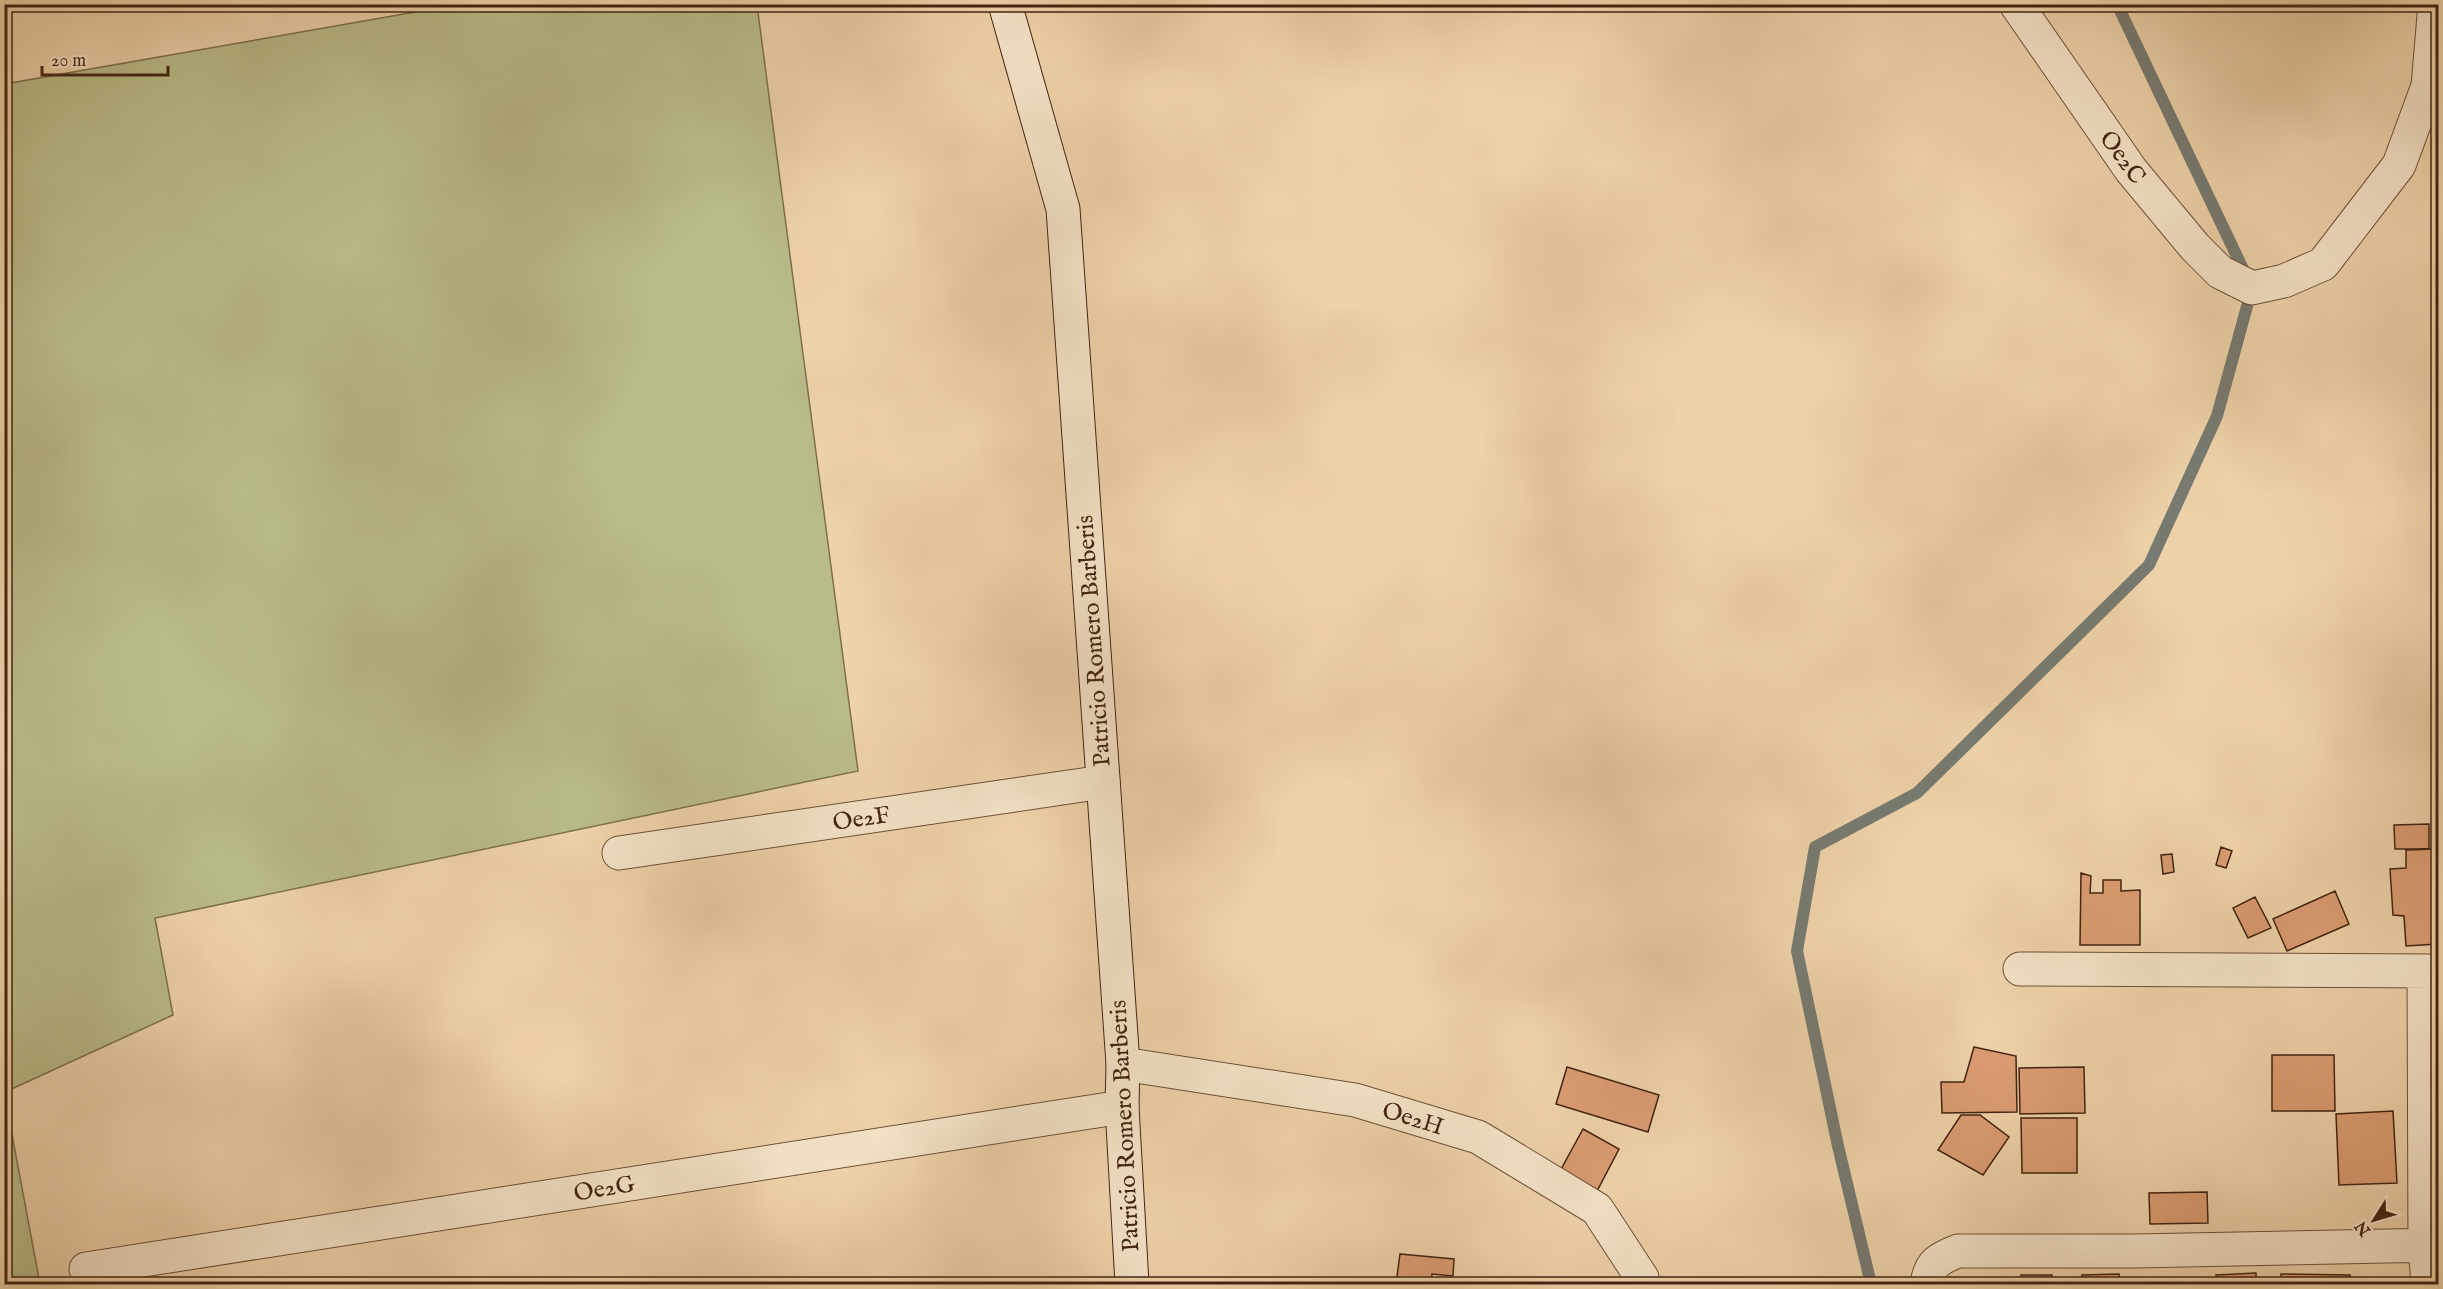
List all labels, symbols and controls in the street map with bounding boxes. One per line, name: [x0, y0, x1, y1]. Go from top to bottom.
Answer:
scale bar: [42, 39, 168, 77]
text: 20 m: [51, 50, 86, 73]
street label: Oe2C: [2092, 125, 2152, 191]
street label: Patricio Romero Barberis: [1070, 514, 1119, 768]
street label: Oe2F: [831, 800, 892, 839]
street label: Patricio Romero Barberis: [1103, 999, 1148, 1253]
street label: Oe2H: [1378, 1095, 1447, 1143]
street label: Oe2G: [572, 1169, 637, 1210]
north arrow: [2344, 1190, 2404, 1250]
text: N: [2351, 1216, 2376, 1240]

